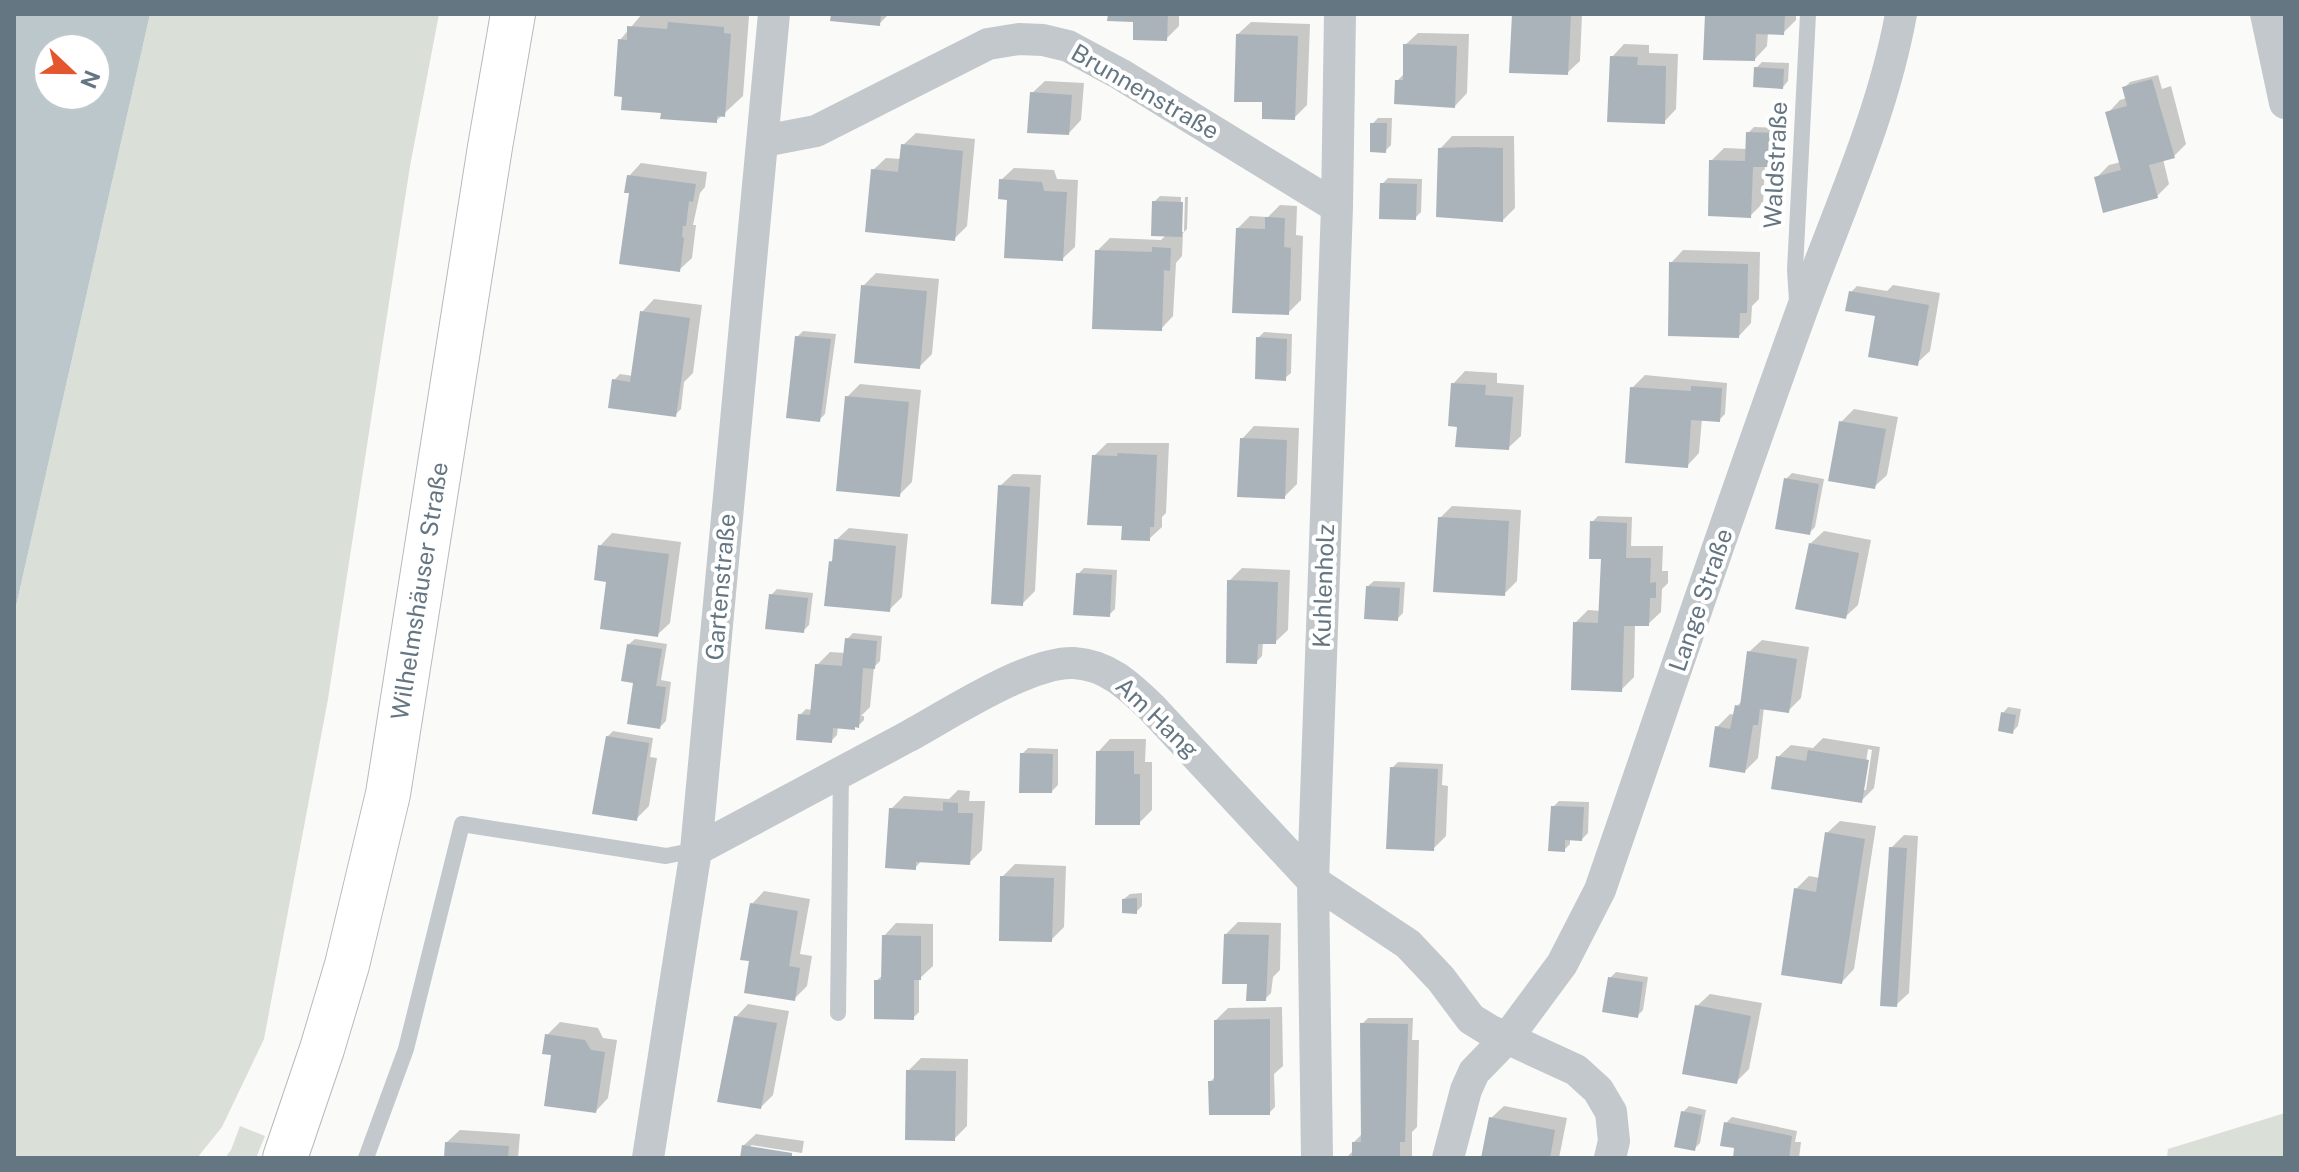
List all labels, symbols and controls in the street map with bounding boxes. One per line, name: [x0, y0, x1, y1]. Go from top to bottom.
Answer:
north arrow: [32, 32, 112, 112]
street label: Brunnenstraße: [1067, 38, 1224, 145]
text: N: [75, 67, 106, 92]
street label: Waldstraße: [1758, 101, 1792, 229]
street label: Wilhelmshäuser Straße: [385, 460, 453, 722]
street label: Gartenstraße: [700, 512, 740, 662]
street label: Kuhlenholz: [1307, 523, 1339, 648]
street label: Lange Straße: [1663, 525, 1738, 675]
street label: Am Hang: [1111, 671, 1205, 763]

